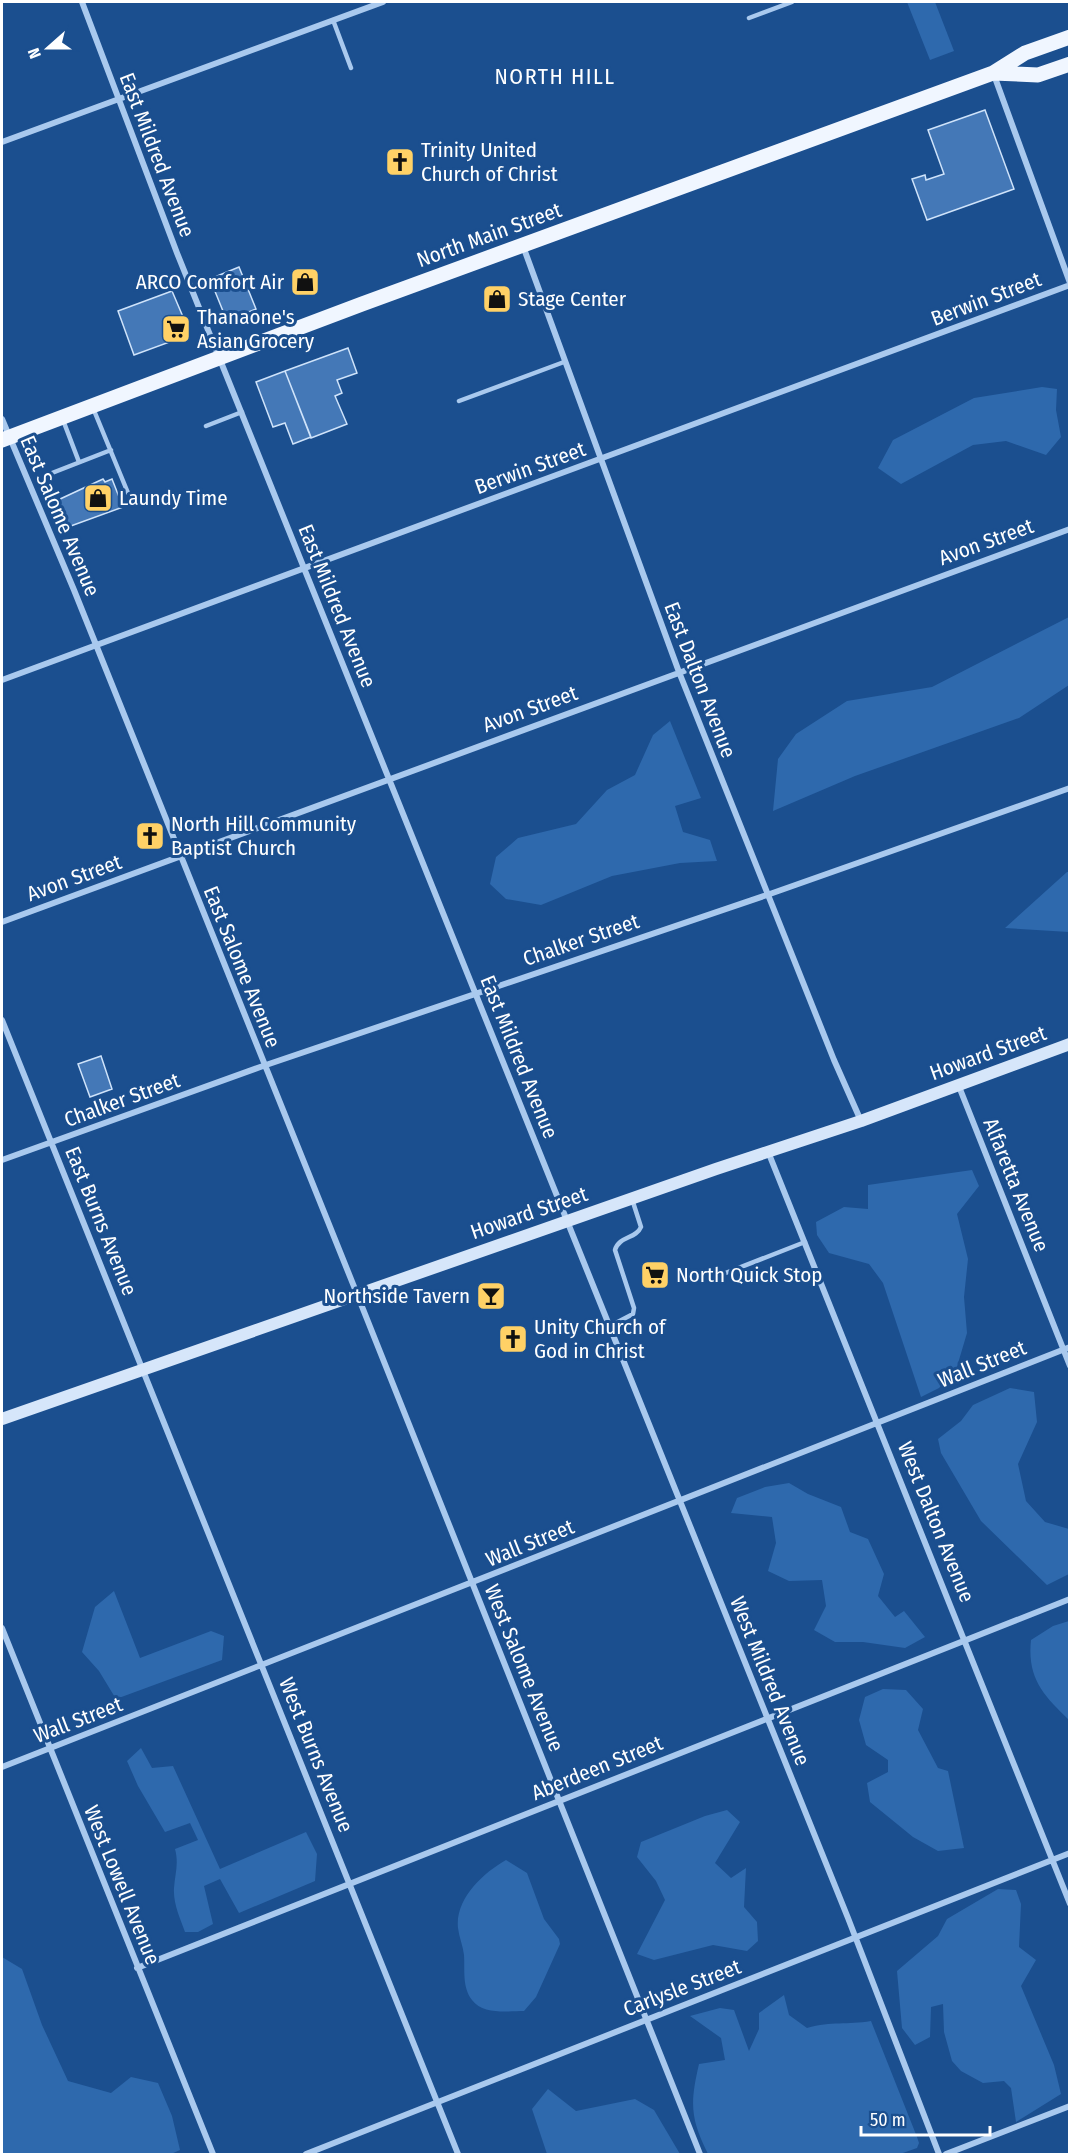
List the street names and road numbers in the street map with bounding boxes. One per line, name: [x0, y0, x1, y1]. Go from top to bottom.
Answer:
street label: East Mildred Avenue: [114, 69, 200, 241]
street label: North Main Street: [413, 197, 565, 273]
street label: Berwin Street: [927, 266, 1045, 332]
street label: East Salome Avenue: [14, 432, 106, 600]
street label: Berwin Street: [471, 436, 589, 500]
street label: Avon Street: [935, 513, 1037, 571]
street label: East Mildred Avenue: [292, 521, 382, 691]
street label: East Dalton Avenue: [658, 598, 742, 762]
street label: Avon Street: [479, 680, 581, 738]
street label: Avon Street: [23, 849, 125, 907]
street label: East Salome Avenue: [198, 882, 286, 1052]
street label: Chalker Street: [520, 908, 643, 972]
street label: East Mildred Avenue: [474, 972, 564, 1142]
street label: Howard Street: [926, 1020, 1050, 1086]
street label: Chalker Street: [61, 1067, 183, 1133]
street label: Alfaretta Avenue: [977, 1114, 1055, 1256]
street label: East Burns Avenue: [59, 1143, 143, 1299]
street label: Howard Street: [467, 1181, 591, 1245]
street label: Wall Street: [934, 1335, 1030, 1393]
street label: West Dalton Avenue: [892, 1438, 980, 1606]
street label: Wall Street: [482, 1514, 578, 1572]
street label: West Salome Avenue: [479, 1581, 569, 1755]
street label: West Mildred Avenue: [724, 1593, 816, 1769]
street label: West Burns Avenue: [273, 1674, 359, 1836]
street label: Wall Street: [30, 1691, 126, 1749]
street label: Aberdeen Street: [528, 1730, 666, 1806]
street label: West Lowell Avenue: [78, 1801, 166, 1969]
street label: Carlysle Street: [619, 1954, 745, 2022]

